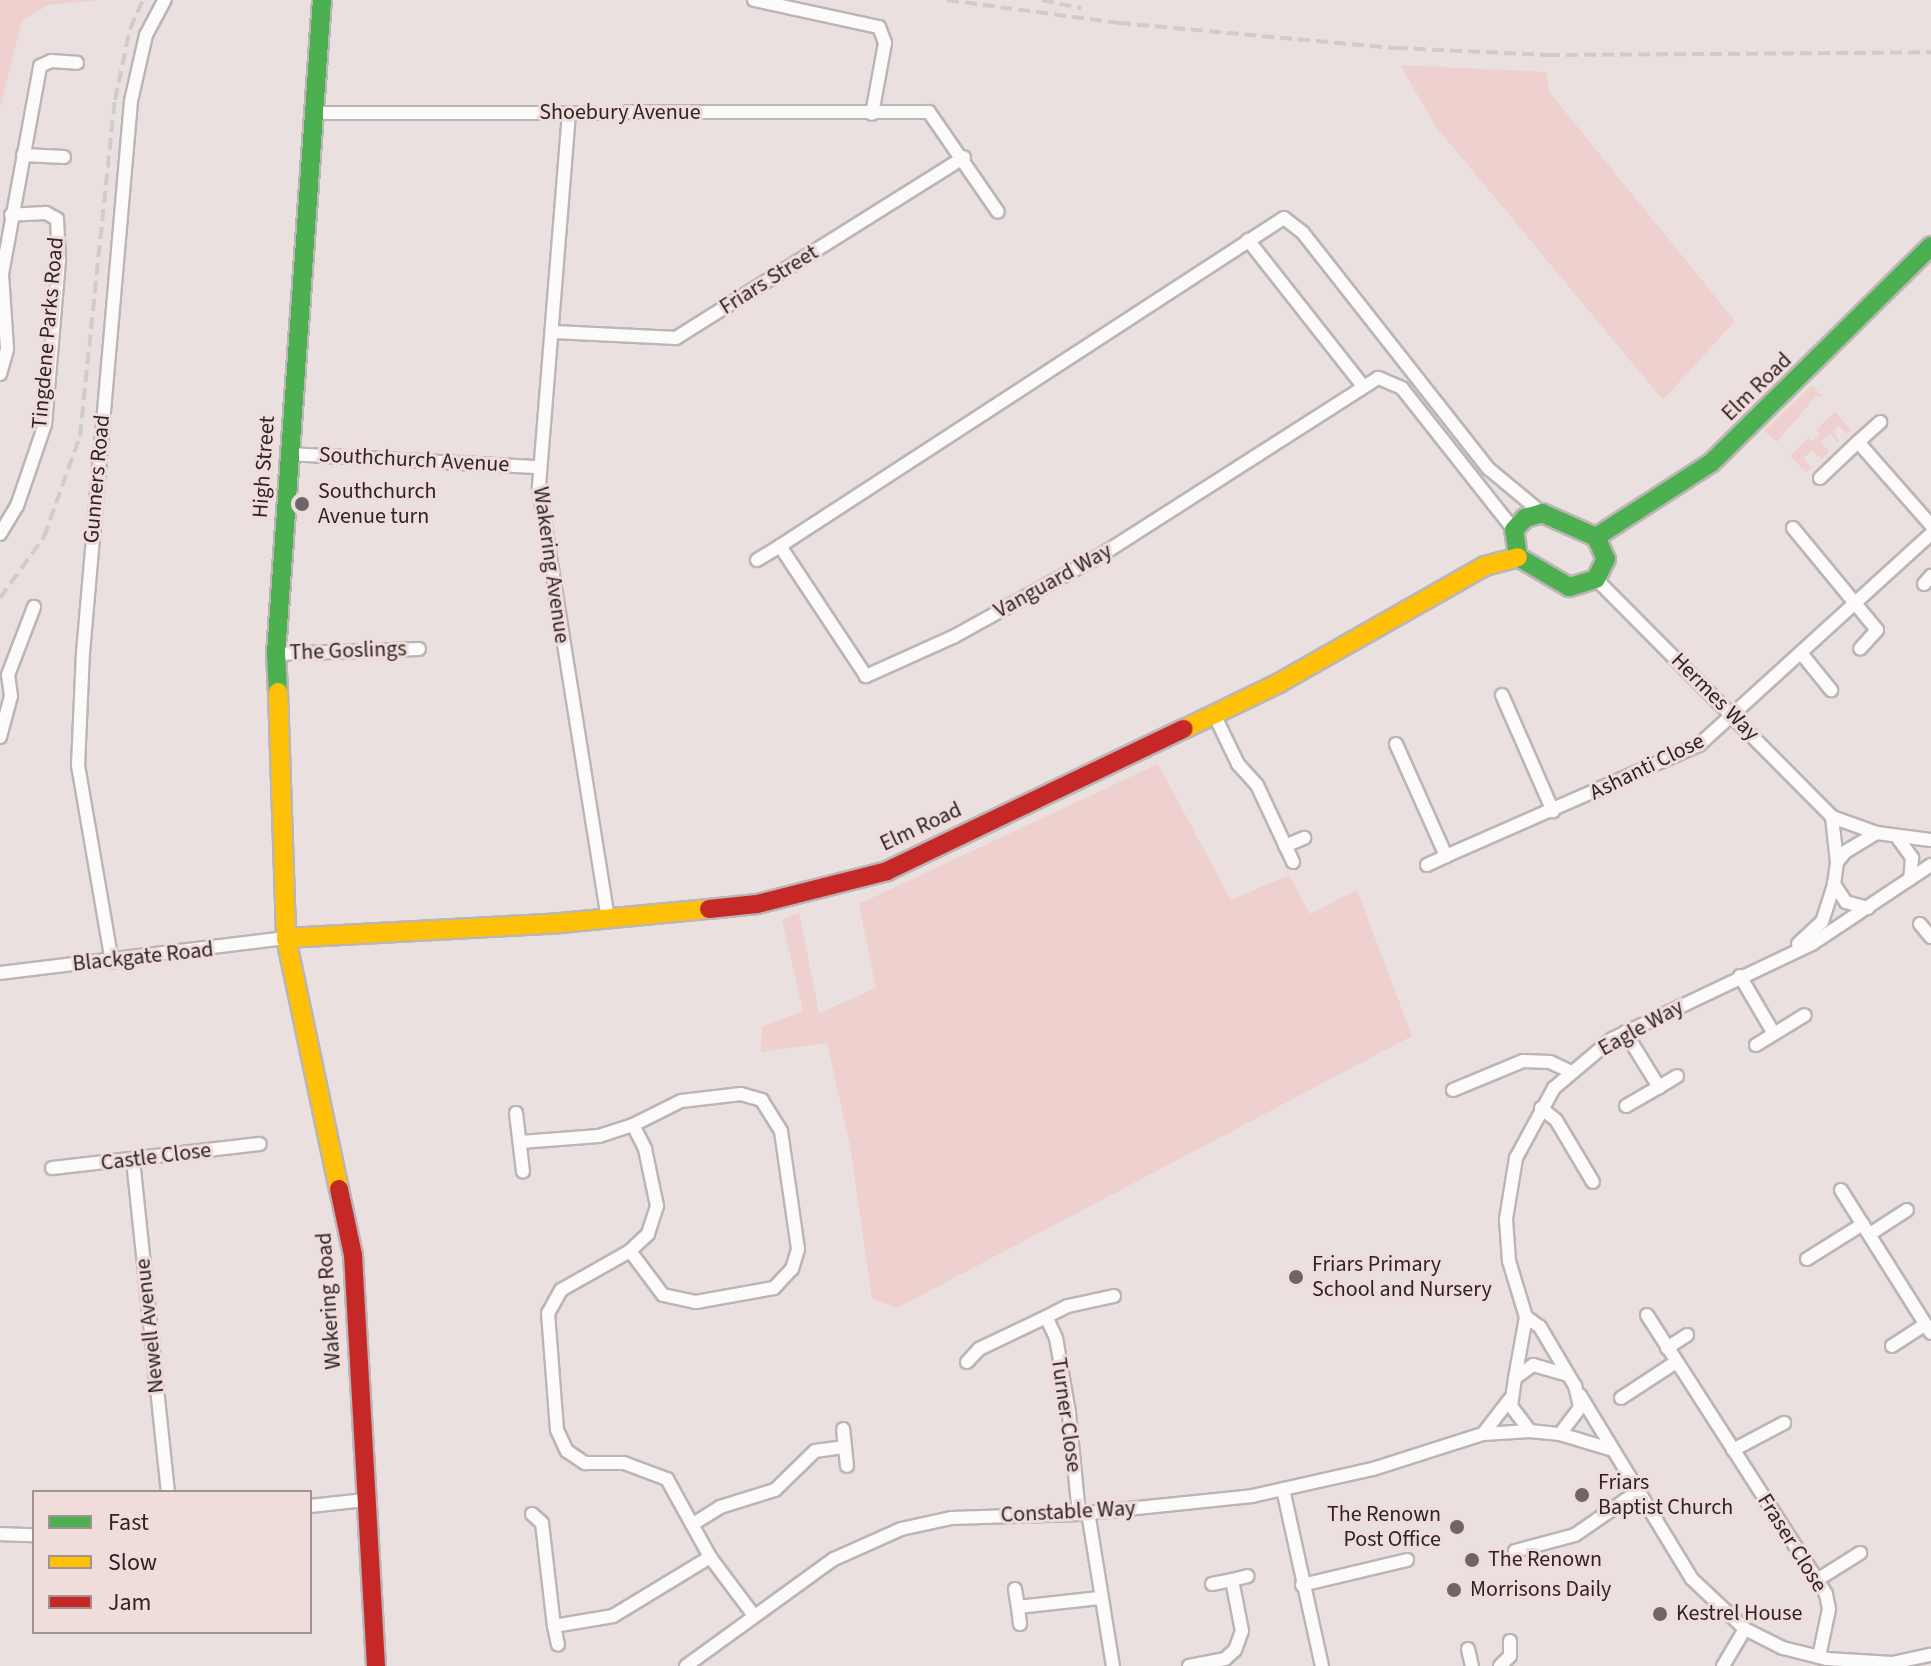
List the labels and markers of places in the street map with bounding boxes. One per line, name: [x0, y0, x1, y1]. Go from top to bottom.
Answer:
place label: Southchurch Avenue turn: [318, 478, 436, 530]
marker: Southchurch Avenue turn: [293, 495, 311, 513]
place label: Friars Primary School and Nursery: [1312, 1251, 1492, 1302]
marker: Friars Primary School and Nursery: [1287, 1268, 1305, 1286]
place label: Friars Baptist Church: [1598, 1469, 1733, 1520]
marker: Friars Baptist Church: [1573, 1486, 1591, 1504]
place label: The Renown Post Office: [1327, 1501, 1441, 1552]
marker: The Renown Post Office: [1448, 1518, 1466, 1536]
place label: The Renown: [1488, 1547, 1602, 1573]
marker: The Renown: [1463, 1551, 1481, 1569]
place label: Morrisons Daily: [1470, 1577, 1611, 1603]
marker: Morrisons Daily: [1445, 1581, 1463, 1599]
place label: Kestrel House: [1676, 1601, 1802, 1627]
marker: Kestrel House: [1651, 1605, 1669, 1623]

